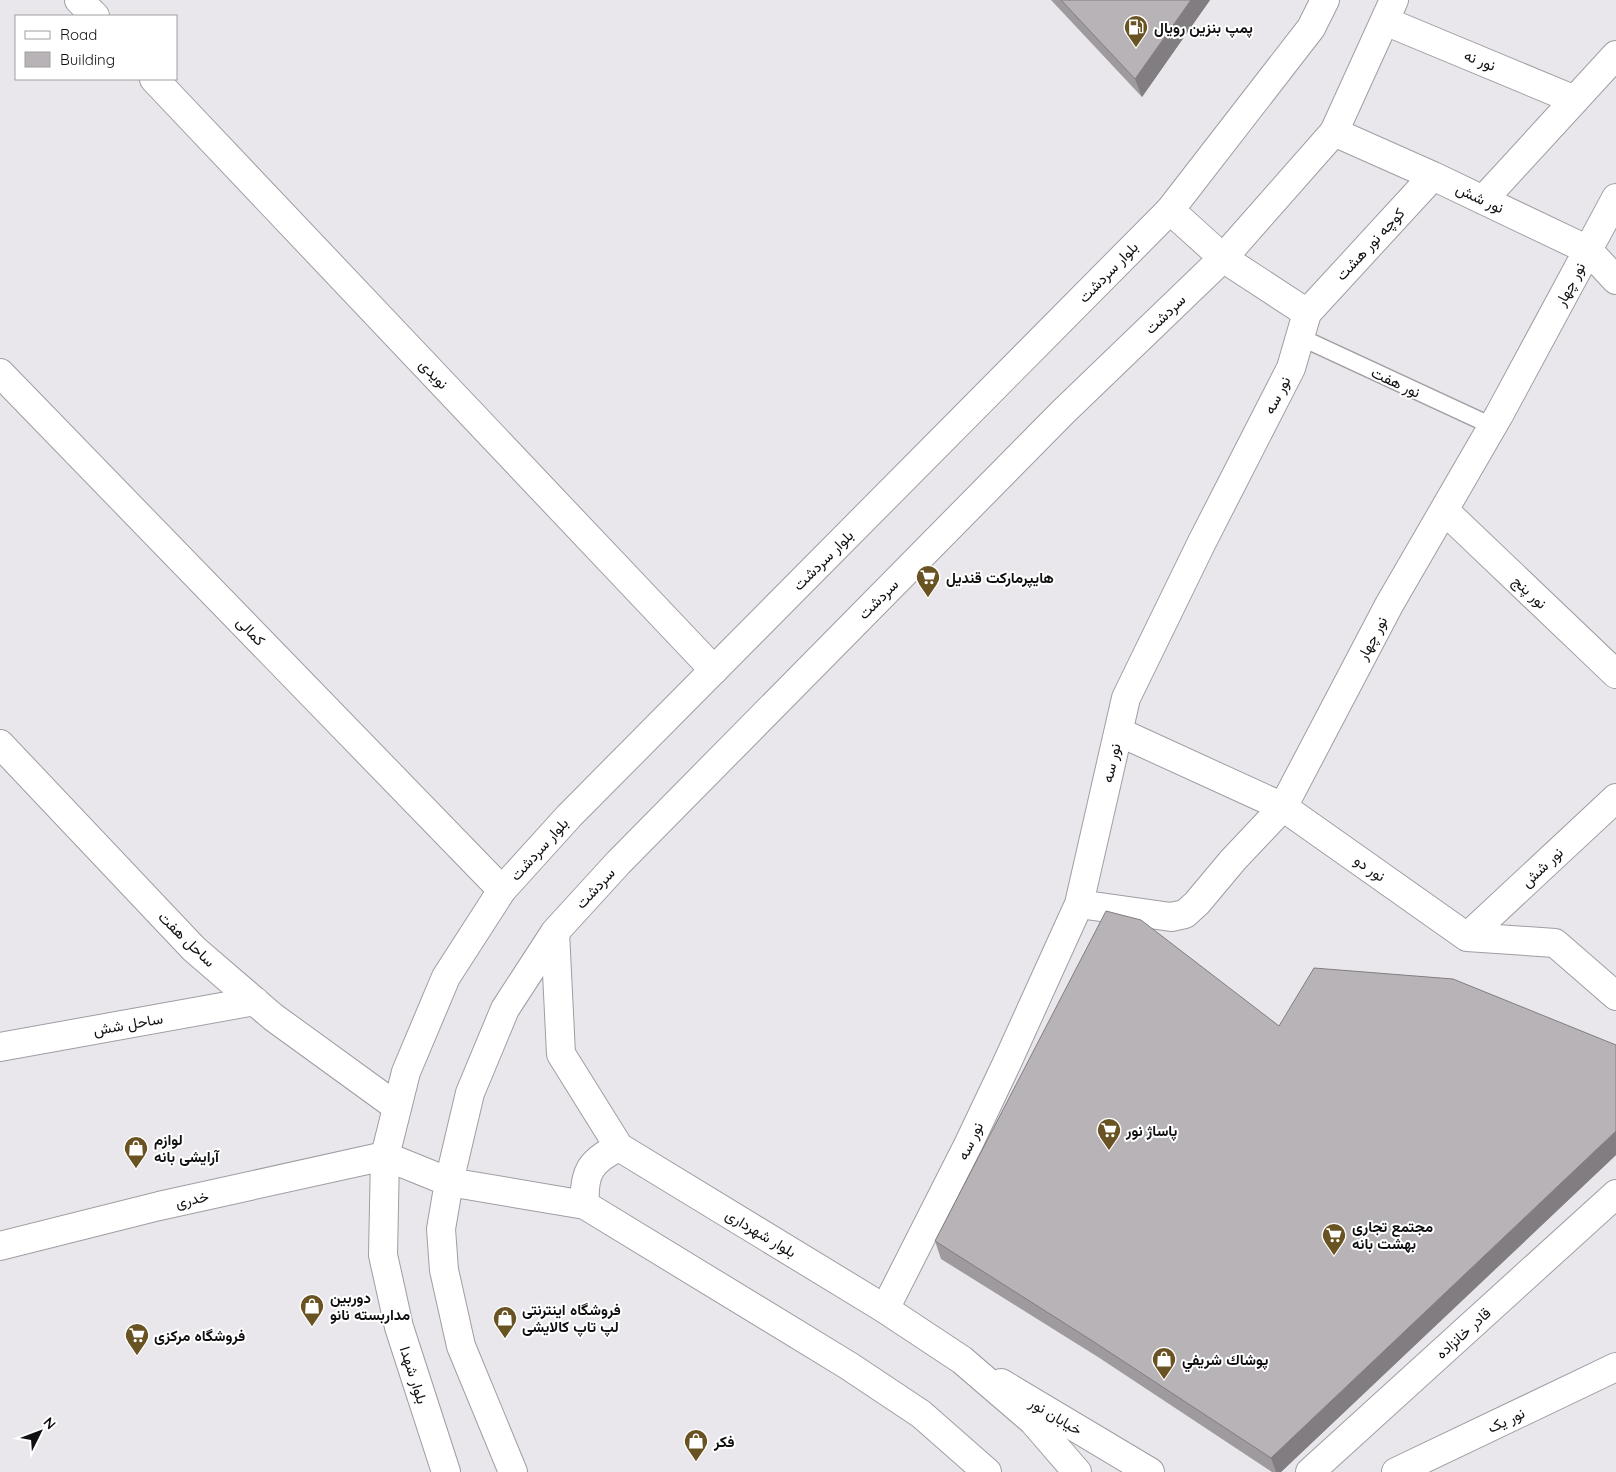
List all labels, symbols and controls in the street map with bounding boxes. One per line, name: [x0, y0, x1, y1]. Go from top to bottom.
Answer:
fuel station icon: پمپ بنزین رویال: [1123, 14, 1149, 48]
legend: [15, 15, 178, 80]
place label: پمپ بنزین رویال: [1154, 18, 1253, 38]
text: Road: [60, 25, 97, 44]
street label: نور نه: [1461, 45, 1499, 75]
text: Building: [60, 50, 115, 69]
street label: نور شش: [1453, 179, 1507, 218]
street label: کوچه نور هشت: [1332, 203, 1409, 285]
street label: بلوار سردشت: [1074, 237, 1142, 307]
street label: نور چهار: [1550, 259, 1590, 310]
street label: سردشت: [1141, 290, 1189, 338]
street label: نویدی: [415, 355, 453, 394]
street label: نور هفت: [1368, 362, 1424, 402]
street label: نور سه: [1260, 373, 1294, 417]
street label: بلوار سردشت: [789, 526, 857, 594]
supermarket icon: هایپرمارکت قندیل: [915, 564, 941, 598]
place label: هایپرمارکت قندیل: [946, 568, 1054, 588]
street label: نور پنج: [1507, 571, 1551, 614]
street label: سردشت: [854, 575, 902, 623]
street label: کمالی: [232, 612, 270, 650]
street label: نور چهار: [1352, 613, 1392, 664]
street label: نور سه: [1097, 741, 1125, 785]
street label: بلوار سردشت: [506, 814, 572, 884]
street label: نور شش: [1517, 843, 1568, 892]
street label: نور دو: [1351, 850, 1389, 886]
street label: سردشت: [571, 863, 619, 913]
street label: ساحل هفت: [155, 907, 220, 971]
street label: ساحل شش: [92, 1009, 165, 1040]
supermarket icon: پاساژ نور: [1096, 1117, 1122, 1151]
street label: نور سه: [953, 1119, 987, 1163]
place label: پاساژ نور: [1125, 1121, 1177, 1141]
place label: لوازم آرایشی بانه: [154, 1130, 220, 1166]
shop icon: لوازم آرایشی بانه: [123, 1135, 149, 1169]
street label: خدری: [174, 1186, 211, 1213]
street label: بلوار شهرداری: [722, 1205, 800, 1262]
place label: مجتمع تجاری بهشت بانه: [1352, 1217, 1433, 1253]
supermarket icon: مجتمع تجاری بهشت بانه: [1321, 1222, 1347, 1256]
place label: دوربین مداربسته نانو: [330, 1288, 410, 1324]
shop icon: دوربین مداربسته نانو: [299, 1293, 325, 1327]
place label: فروشگاه اینترنتی لپ تاپ کالایشی: [522, 1300, 621, 1337]
street label: قادر خانزاده: [1431, 1303, 1495, 1363]
shop icon: فروشگاه اینترنتی لپ تاپ کالایشی: [492, 1305, 518, 1339]
supermarket icon: فروشگاه مرکزى: [124, 1322, 150, 1356]
place label: فروشگاه مرکزى: [154, 1326, 245, 1345]
street label: بلوار شهدا: [396, 1344, 432, 1406]
shop icon: پوشاك شريفي: [1151, 1346, 1177, 1380]
place label: پوشاك شريفي: [1182, 1350, 1268, 1373]
street label: خیابان نور: [1025, 1392, 1086, 1439]
street label: نور یک: [1484, 1403, 1528, 1437]
north arrow: [15, 1407, 65, 1457]
text: N: [40, 1413, 60, 1433]
shop icon: فکر: [683, 1428, 709, 1462]
place label: فکر: [713, 1432, 735, 1451]

